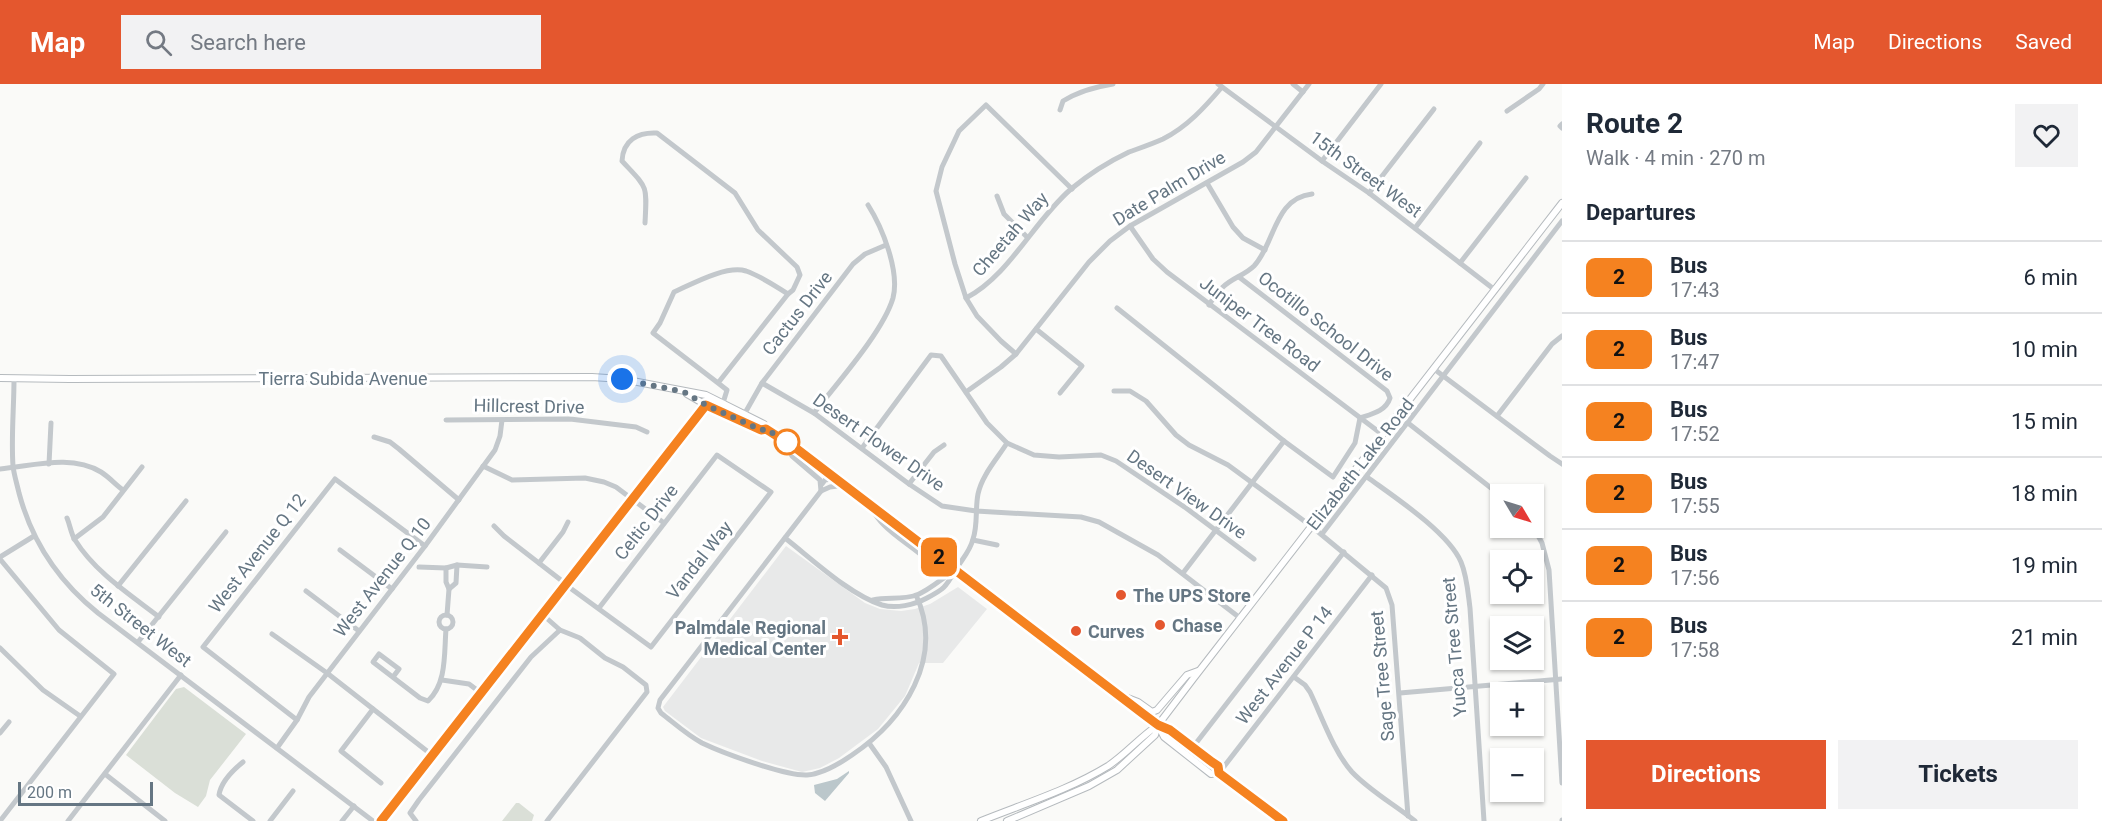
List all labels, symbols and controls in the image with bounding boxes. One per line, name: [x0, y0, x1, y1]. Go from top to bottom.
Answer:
search box: [121, 15, 541, 69]
text: Map: [30, 26, 85, 59]
icon: search: [142, 26, 175, 59]
text: Search here: [190, 30, 306, 55]
text: Map: [1813, 30, 1855, 54]
text: Directions: [1888, 30, 1982, 54]
text: Saved: [2015, 30, 2072, 54]
button: heart: [2015, 104, 2078, 167]
text: Route 2: [1586, 107, 1683, 140]
street label: 15th Street West: [1306, 126, 1426, 222]
street label: Date Palm Drive: [1109, 146, 1229, 230]
text: Walk · 4 min · 270 m: [1586, 146, 1765, 170]
street label: Cheetah Way: [968, 187, 1053, 280]
text: Departures: [1586, 200, 1696, 225]
text: Bus: [1670, 253, 1708, 278]
text: 2: [1613, 265, 1625, 289]
text: 6 min: [2023, 265, 2078, 290]
street label: Cactus Drive: [758, 267, 836, 359]
street label: Ocotillo School Drive: [1254, 267, 1398, 385]
street label: Juniper Tree Road: [1196, 272, 1324, 376]
text: 17:43: [1670, 278, 1720, 302]
text: Bus: [1670, 325, 1708, 350]
text: 2: [1613, 337, 1625, 361]
text: 10 min: [2011, 337, 2078, 362]
text: 17:47: [1670, 350, 1720, 374]
your location: [607, 364, 637, 394]
street label: Tierra Subida Avenue: [258, 368, 428, 389]
street label: Desert Flower Drive: [809, 389, 949, 495]
street label: Elizabeth Lake Road: [1302, 394, 1418, 534]
street label: Hillcrest Drive: [473, 395, 585, 417]
text: Bus: [1670, 397, 1708, 422]
text: 2: [1613, 409, 1625, 433]
text: 15 min: [2011, 409, 2078, 434]
text: 17:52: [1670, 422, 1720, 446]
unlabelled marker: [774, 429, 800, 455]
street label: Desert View Drive: [1123, 445, 1251, 543]
text: Bus: [1670, 469, 1708, 494]
street label: Celtic Drive: [610, 480, 682, 564]
text: 2: [1613, 481, 1625, 505]
text: 18 min: [2011, 481, 2078, 506]
north arrow: [1490, 484, 1544, 538]
map controls: [1490, 484, 1544, 802]
street label: West Avenue Q 12: [204, 489, 310, 617]
text: 17:55: [1670, 494, 1720, 518]
street label: West Avenue Q 10: [329, 513, 435, 641]
street label: Vandal Way: [662, 516, 736, 603]
line badge: 2: [920, 538, 958, 576]
text: Bus: [1670, 541, 1708, 566]
text: 2: [933, 545, 945, 569]
button: locate: [1490, 550, 1544, 604]
text: 2: [1613, 553, 1625, 577]
text: 19 min: [2011, 553, 2078, 578]
text: 17:56: [1670, 566, 1720, 590]
street label: Yucca Tree Street: [1437, 576, 1471, 718]
street label: 5th Street West: [86, 579, 196, 671]
place label: The UPS Store: [1133, 585, 1251, 606]
marker: The UPS Store: [1114, 588, 1128, 602]
street label: West Avenue P 14: [1231, 602, 1337, 728]
street label: Sage Tree Street: [1366, 610, 1398, 742]
text: Bus: [1670, 613, 1708, 638]
place label: Chase: [1172, 615, 1223, 636]
button: layers: [1490, 616, 1544, 670]
place label: Palmdale Regional Medical Center: [675, 617, 826, 659]
marker: Chase: [1153, 618, 1167, 632]
place label: Curves: [1088, 621, 1145, 642]
marker: Curves: [1069, 624, 1083, 638]
text: 2: [1613, 625, 1625, 649]
text: 21 min: [2011, 625, 2078, 650]
marker: Palmdale Regional Medical Center: [831, 628, 849, 646]
text: 17:58: [1670, 638, 1720, 662]
button: +: [1490, 682, 1544, 736]
button: Directions: [1586, 740, 1826, 809]
button: Tickets: [1838, 740, 2078, 809]
button: −: [1490, 748, 1544, 802]
scale bar: [18, 779, 153, 806]
text: 200 m: [27, 783, 72, 802]

